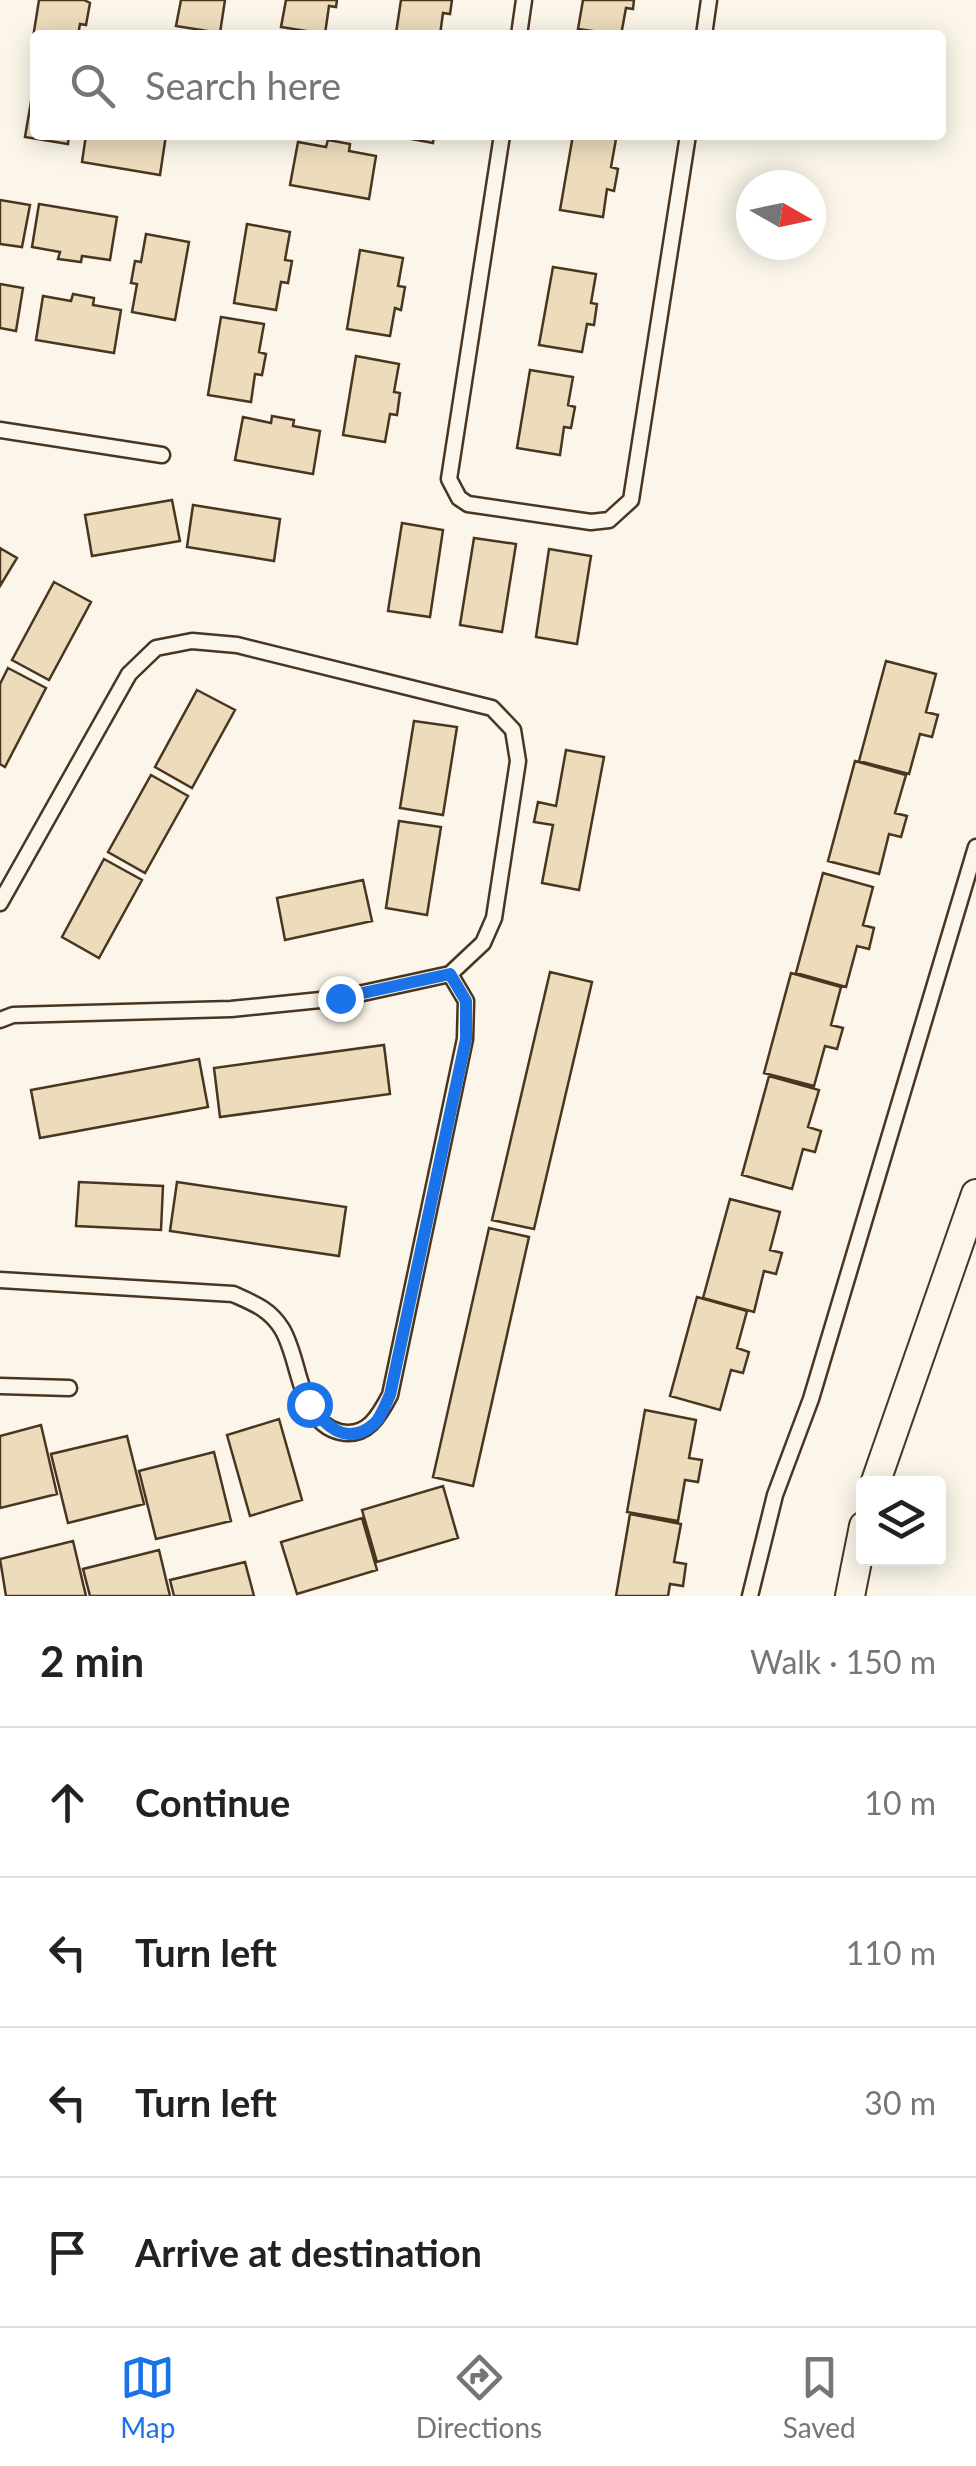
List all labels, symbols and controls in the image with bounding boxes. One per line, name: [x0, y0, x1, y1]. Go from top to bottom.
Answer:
search box: [30, 30, 946, 140]
icon: search: [65, 58, 120, 113]
text: Search here: [145, 62, 341, 108]
north arrow: [736, 170, 826, 260]
route end: [318, 976, 364, 1022]
route start: [287, 1382, 333, 1428]
map controls: [856, 1476, 946, 1566]
button: layers: [856, 1476, 946, 1566]
text: 2 min: [40, 1636, 144, 1686]
text: Walk · 150 m: [750, 1642, 936, 1681]
icon: ahead: [40, 1775, 95, 1830]
text: Continue: [135, 1779, 290, 1825]
text: 10 m: [864, 1783, 936, 1822]
icon: left: [40, 1925, 95, 1980]
text: Turn left: [135, 1929, 277, 1975]
text: 110 m: [846, 1933, 936, 1972]
icon: left: [40, 2075, 95, 2130]
text: Turn left: [135, 2079, 277, 2125]
text: 30 m: [864, 2083, 936, 2122]
icon: arrive: [40, 2225, 95, 2280]
text: Arrive at destination: [135, 2229, 482, 2275]
tab: Map: [120, 2350, 175, 2444]
tab: Directions: [416, 2350, 542, 2444]
tab: Saved: [783, 2350, 856, 2444]

